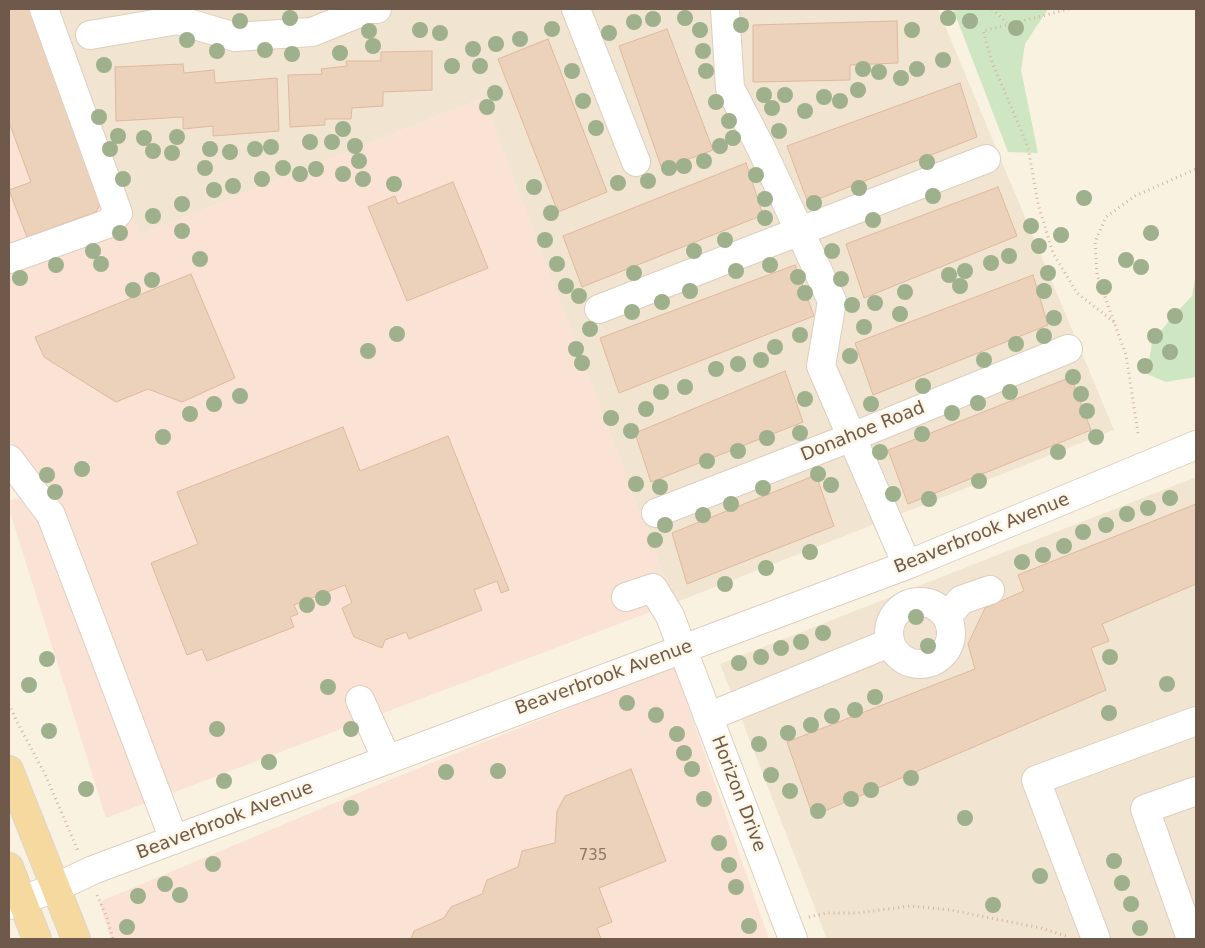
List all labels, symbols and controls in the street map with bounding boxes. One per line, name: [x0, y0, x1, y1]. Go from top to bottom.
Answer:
street label: Donahoe Road: [798, 397, 928, 467]
street label: Beaverbrook Avenue: [891, 489, 1073, 579]
street label: Beaverbrook Avenue: [512, 636, 696, 720]
street label: Horizon Drive: [706, 733, 770, 855]
street label: Beaverbrook Avenue: [134, 777, 316, 865]
house number: 735: [579, 847, 607, 865]

